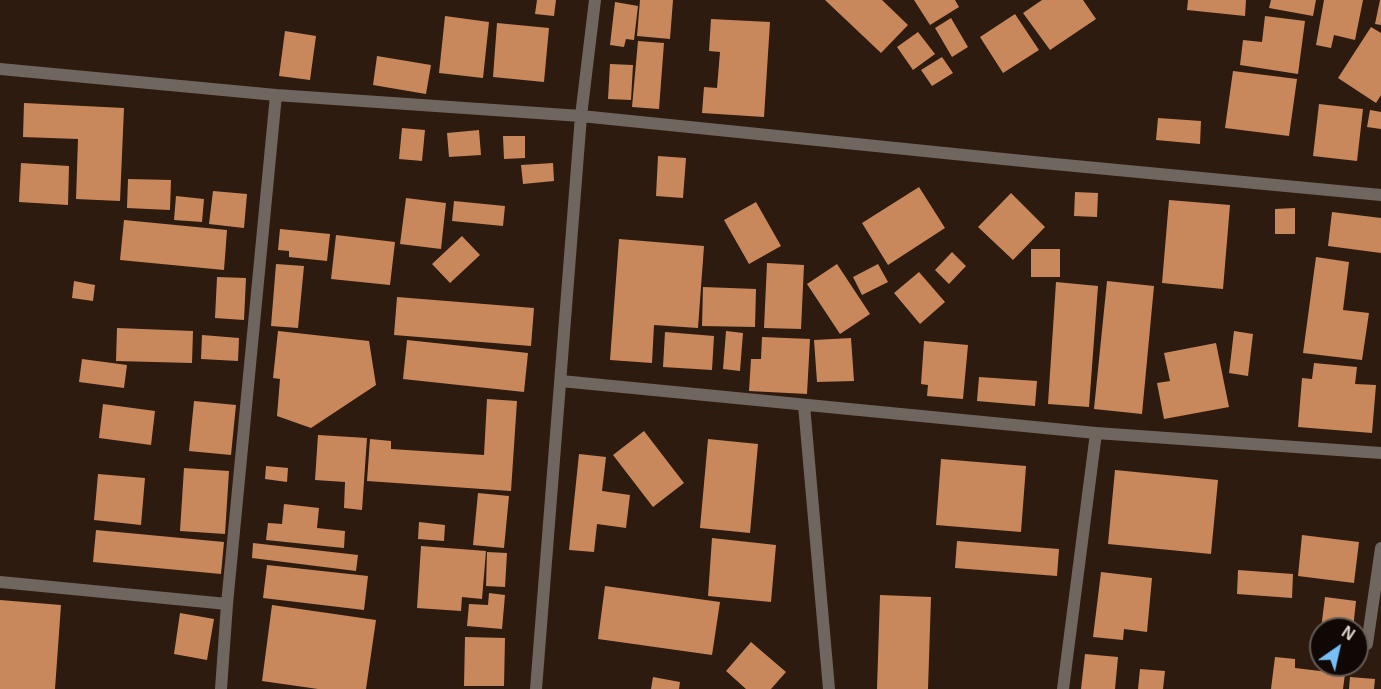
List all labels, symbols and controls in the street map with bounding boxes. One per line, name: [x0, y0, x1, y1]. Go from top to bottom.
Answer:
north arrow: [1309, 617, 1369, 677]
text: N: [1339, 623, 1358, 644]

